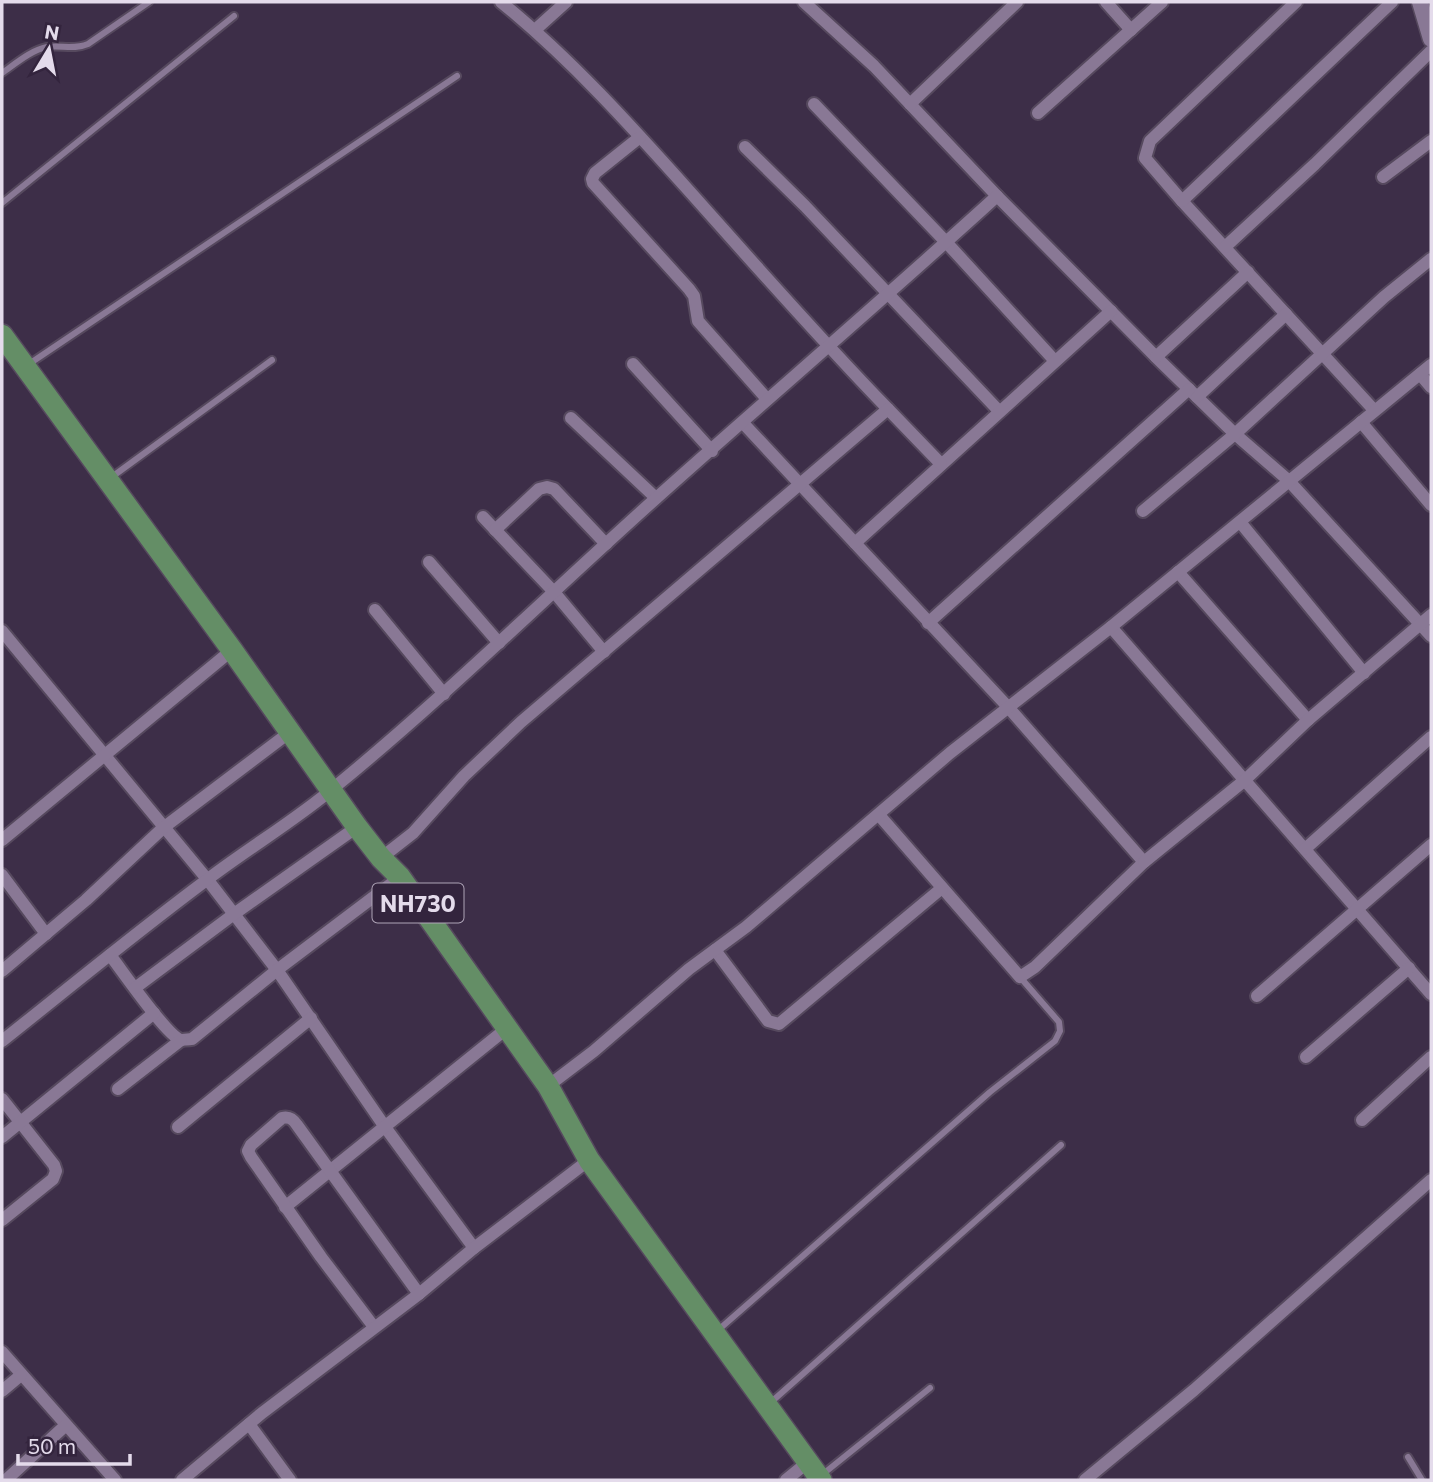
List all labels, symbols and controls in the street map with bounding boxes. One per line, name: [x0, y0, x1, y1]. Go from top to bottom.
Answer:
north arrow: [14, 14, 84, 84]
text: N: [43, 19, 61, 44]
road number: NH730: [372, 884, 464, 922]
scale bar: [18, 1422, 130, 1466]
text: 50 m: [28, 1433, 76, 1458]

